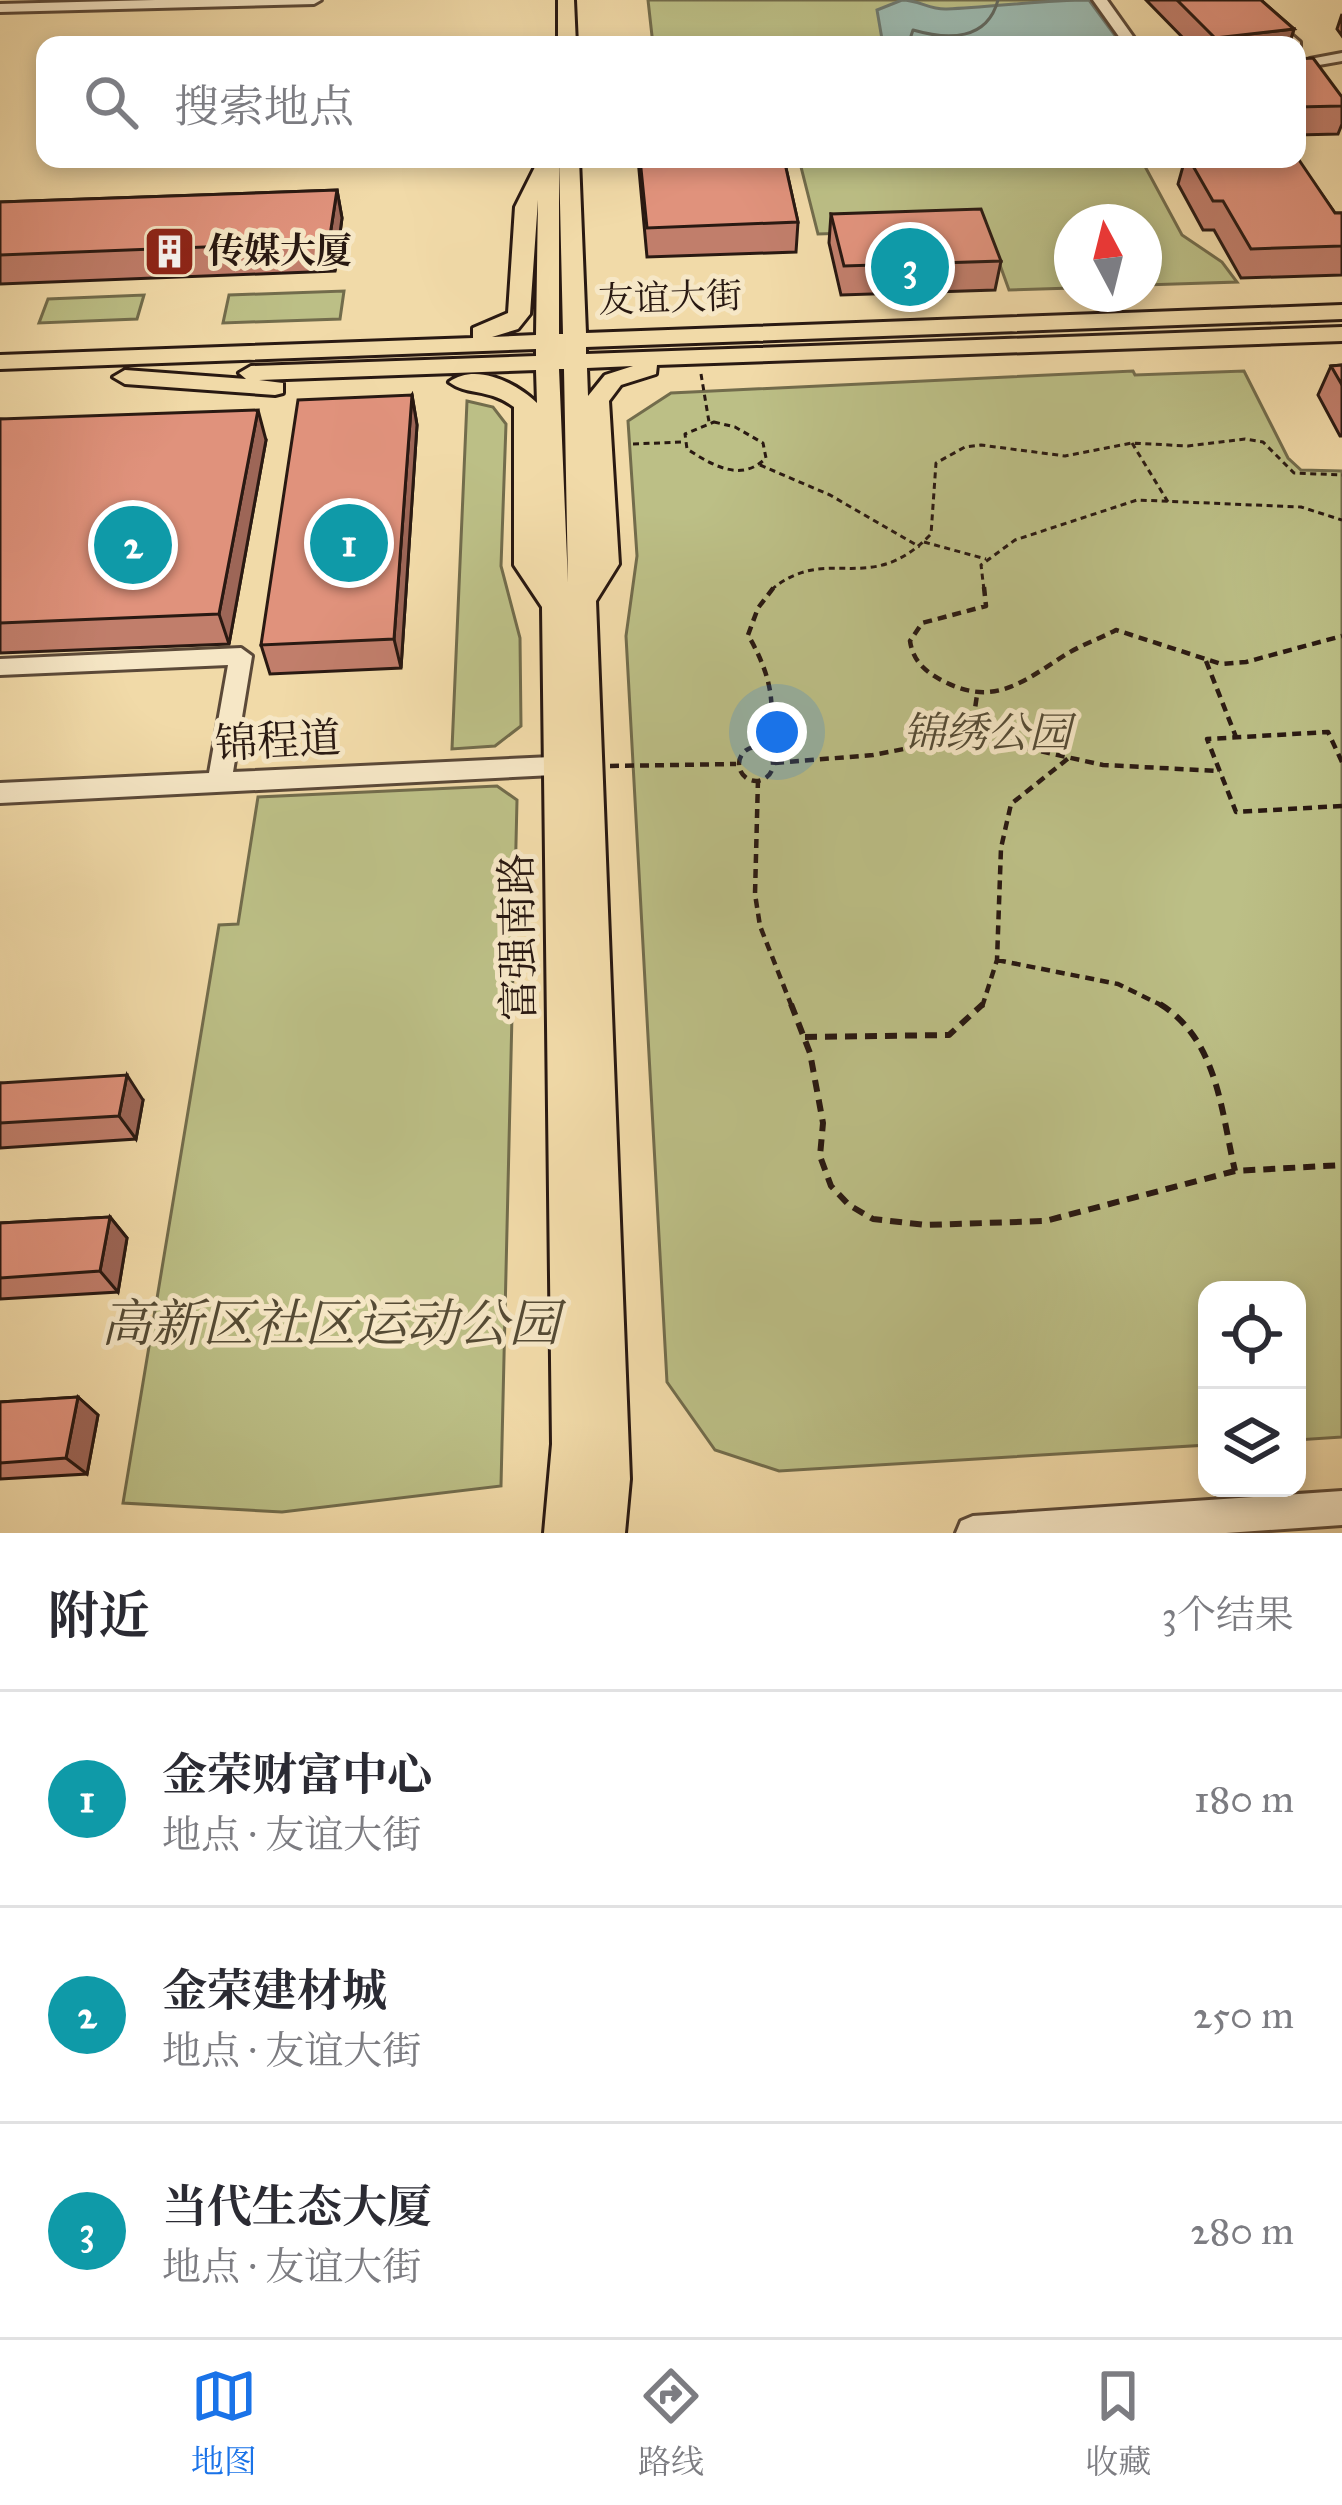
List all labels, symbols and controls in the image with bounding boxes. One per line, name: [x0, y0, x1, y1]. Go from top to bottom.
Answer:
search box: [36, 36, 1306, 168]
icon: search: [78, 69, 144, 135]
text: 搜索地点: [174, 79, 354, 134]
north arrow: [1054, 204, 1162, 312]
pin: 3: [871, 222, 949, 312]
building icon: 传媒大厦: [141, 223, 197, 279]
place label: 传媒大厦: [208, 229, 352, 273]
street label: 友谊大街: [597, 274, 743, 322]
pin: 1: [310, 498, 388, 588]
pin: 2: [94, 500, 172, 590]
your location: [747, 702, 807, 762]
park label: 锦绣公园: [903, 707, 1077, 759]
street label: 锦程道: [214, 712, 342, 770]
street label: 富强南路: [491, 853, 545, 1021]
map controls: [1198, 1281, 1306, 1497]
button: locate: [1198, 1281, 1306, 1389]
park label: 高新区社区运动公园: [100, 1293, 566, 1355]
button: layers: [1198, 1389, 1306, 1497]
text: 附近: [48, 1585, 150, 1647]
text: 3个结果: [1161, 1591, 1294, 1639]
text: 金荣财富中心: [162, 1747, 432, 1802]
text: 1: [79, 1775, 95, 1823]
text: 180 m: [1194, 1775, 1294, 1823]
text: 地点 · 友谊大街: [162, 1811, 421, 1859]
text: 金荣建材城: [162, 1963, 387, 2018]
text: 2: [77, 1991, 97, 2039]
text: 250 m: [1193, 1991, 1294, 2039]
text: 地点 · 友谊大街: [162, 2027, 421, 2075]
text: 当代生态大厦: [162, 2179, 432, 2234]
text: 3: [79, 2207, 95, 2255]
text: 280 m: [1190, 2207, 1294, 2255]
text: 地点 · 友谊大街: [162, 2243, 421, 2291]
tab: 地图: [191, 2363, 257, 2482]
tab: 路线: [638, 2363, 704, 2482]
tab: 收藏: [1085, 2363, 1151, 2482]

